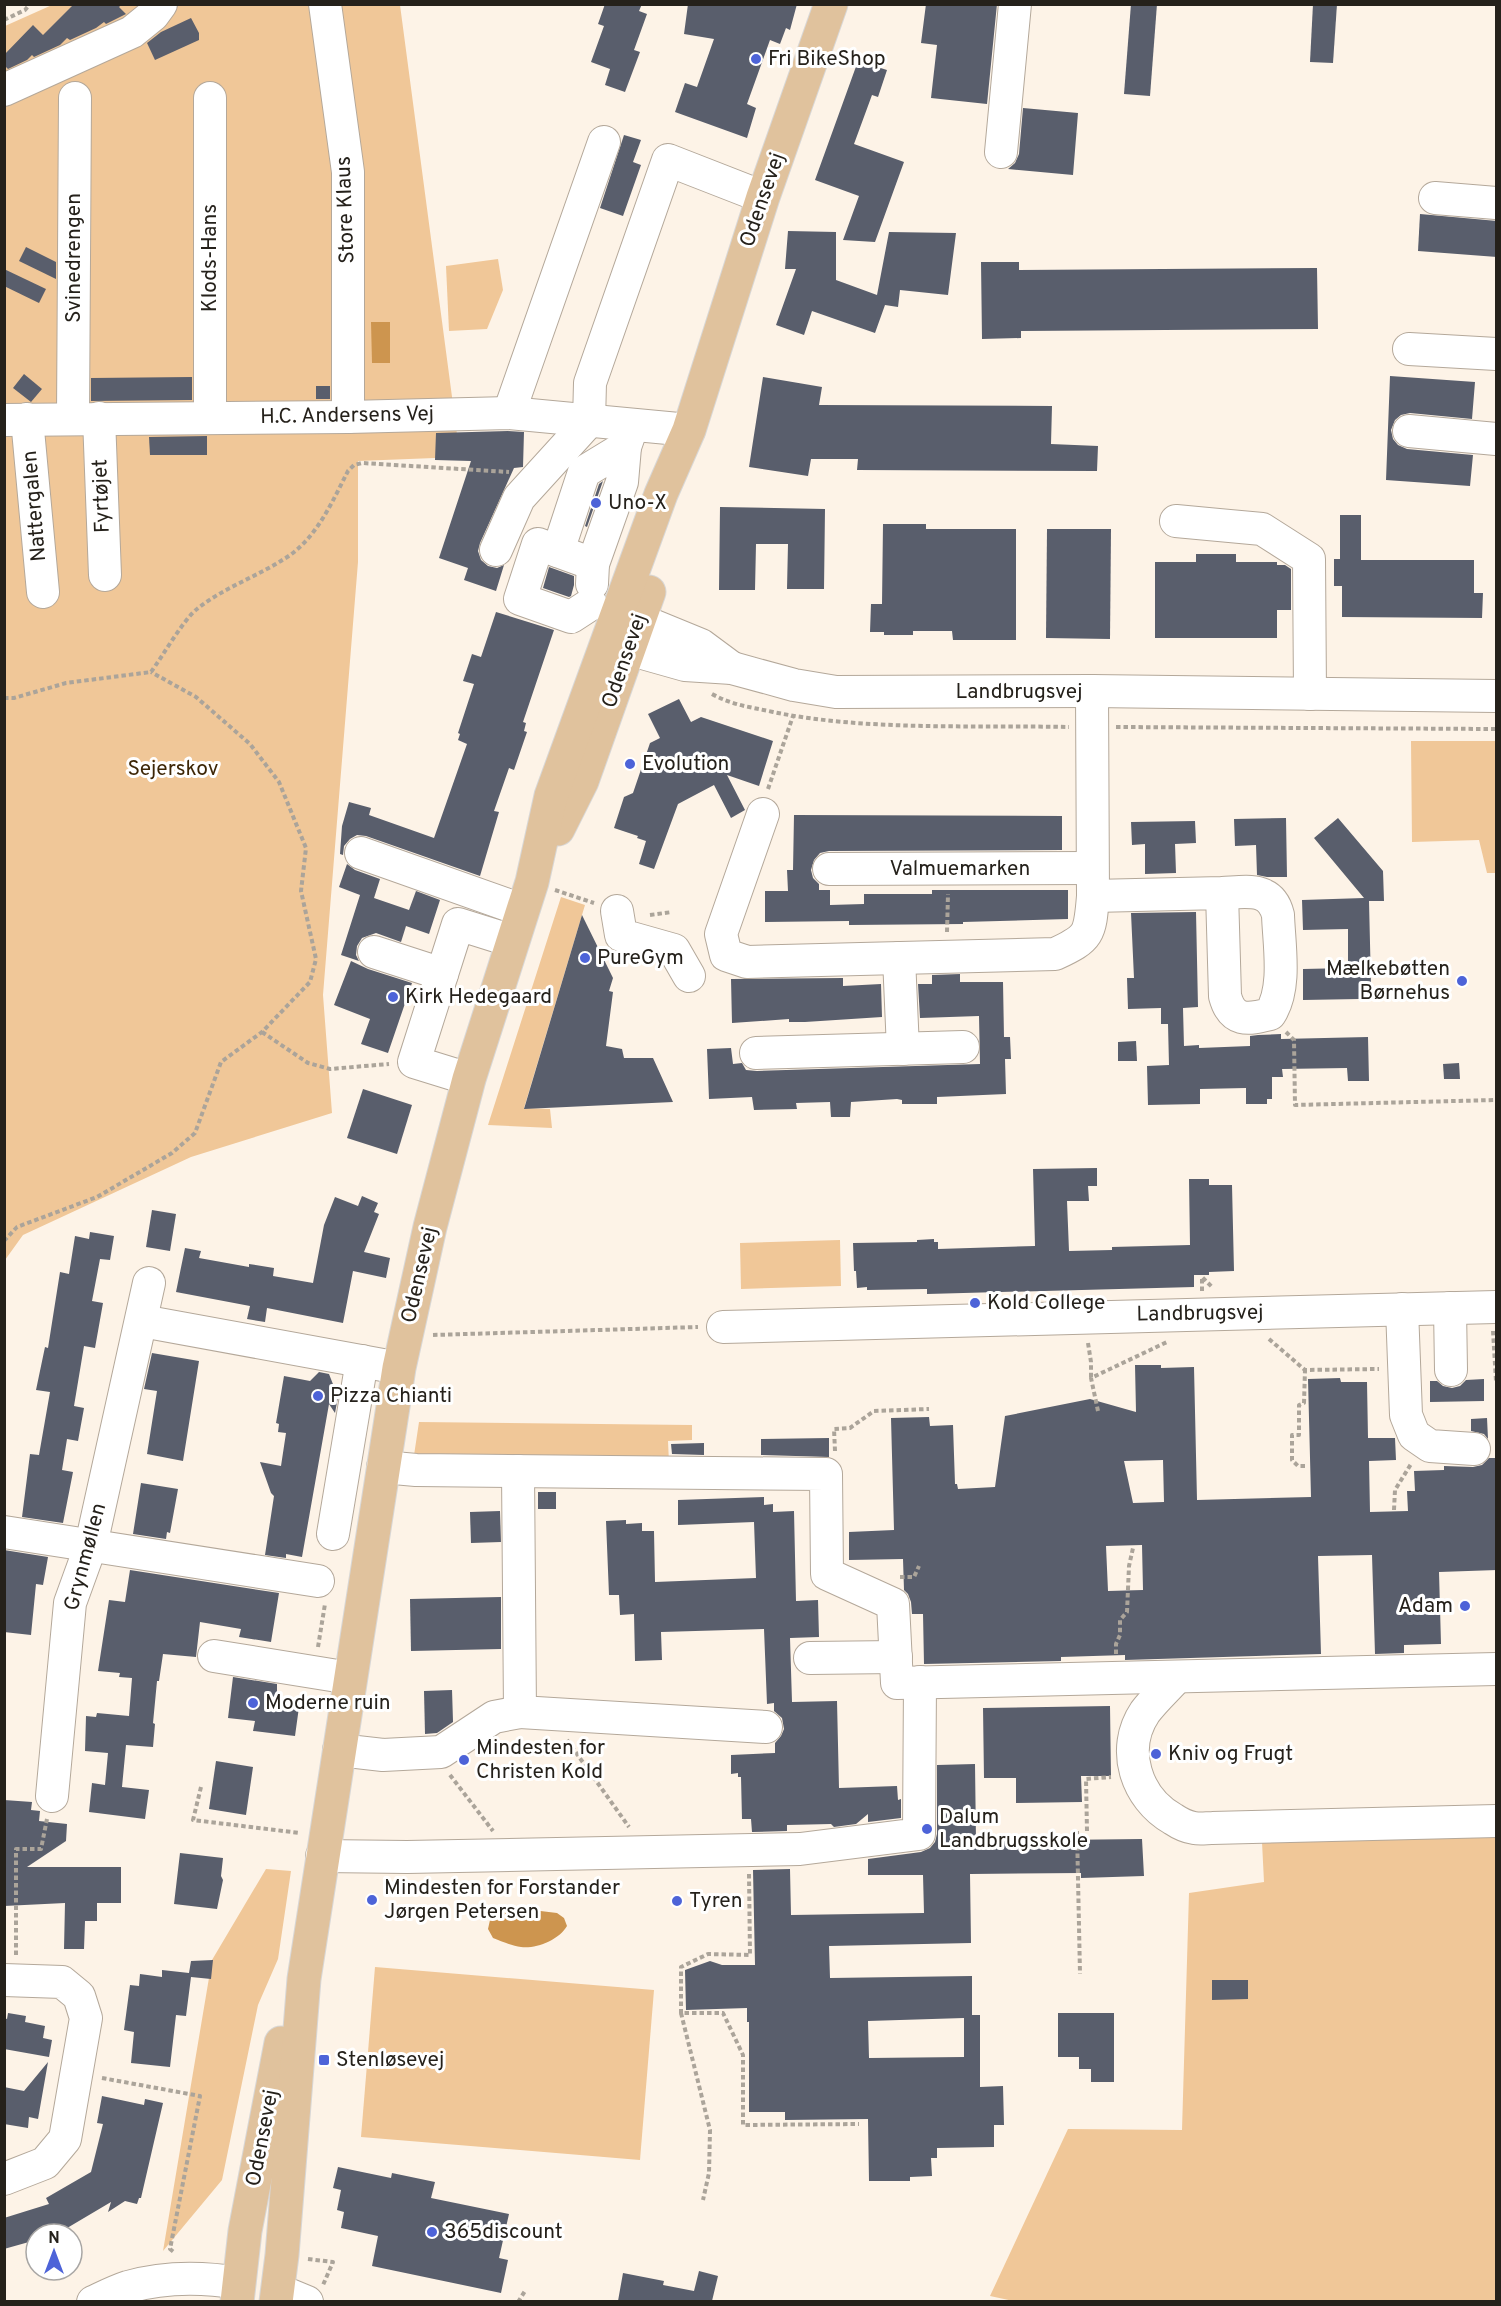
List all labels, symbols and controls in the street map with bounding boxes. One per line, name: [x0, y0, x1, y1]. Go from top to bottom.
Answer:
place label: Fri BikeShop: [768, 46, 886, 73]
marker: Fri BikeShop: [749, 52, 763, 66]
street label: Odensevej: [734, 149, 792, 251]
street label: Store Klaus: [331, 156, 361, 264]
street label: Svinedrengen: [61, 193, 88, 323]
street label: Klods-Hans: [197, 204, 224, 312]
street label: H.C. Andersens Vej: [260, 401, 434, 431]
street label: Nattergalen: [17, 449, 53, 563]
street label: Fyrtøjet: [87, 459, 117, 533]
place label: Uno-X: [608, 490, 667, 517]
marker: Uno-X: [589, 496, 603, 510]
street label: Odensevej: [596, 610, 654, 712]
street label: Landbrugsvej: [956, 679, 1082, 706]
place label: Evolution: [642, 751, 729, 778]
park label: Sejerskov: [127, 756, 219, 783]
marker: Evolution: [623, 757, 637, 771]
street label: Valmuemarken: [890, 856, 1030, 883]
place label: PureGym: [597, 945, 684, 972]
marker: PureGym: [578, 951, 592, 965]
place label: Mælkebøtten Børnehus: [1326, 956, 1450, 1007]
marker: Mælkebøtten Børnehus: [1455, 974, 1469, 988]
place label: Kirk Hedegaard: [405, 984, 552, 1011]
marker: Kirk Hedegaard: [386, 990, 400, 1004]
street label: Odensevej: [396, 1224, 444, 1326]
place label: Kold College: [987, 1290, 1105, 1317]
marker: Kold College: [968, 1296, 982, 1310]
street label: Landbrugsvej: [1136, 1299, 1264, 1329]
place label: Pizza Chianti: [330, 1383, 452, 1410]
marker: Pizza Chianti: [311, 1389, 325, 1403]
street label: Grynmøllen: [59, 1500, 113, 1614]
place label: Adam: [1398, 1593, 1453, 1620]
marker: Adam: [1458, 1599, 1472, 1613]
place label: Moderne ruin: [265, 1690, 391, 1717]
marker: Moderne ruin: [246, 1696, 260, 1710]
place label: Mindesten for Christen Kold: [476, 1735, 605, 1786]
place label: Kniv og Frugt: [1168, 1741, 1293, 1768]
marker: Kniv og Frugt: [1149, 1747, 1163, 1761]
marker: Mindesten for Christen Kold: [457, 1753, 471, 1767]
place label: Dalum Landbrugsskole: [939, 1804, 1088, 1855]
marker: Dalum Landbrugsskole: [920, 1822, 934, 1836]
place label: Mindesten for Forstander Jørgen Petersen: [384, 1875, 620, 1926]
place label: Tyren: [689, 1888, 743, 1915]
marker: Mindesten for Forstander Jørgen Petersen: [365, 1893, 379, 1907]
marker: Tyren: [670, 1894, 684, 1908]
place label: Stenløsevej: [336, 2047, 444, 2074]
marker: Stenløsevej: [317, 2053, 331, 2067]
street label: Odensevej: [240, 2087, 286, 2189]
place label: 365discount: [444, 2219, 563, 2246]
north arrow: [24, 2222, 84, 2282]
marker: 365discount: [425, 2225, 439, 2239]
text: N: [48, 2229, 60, 2249]

